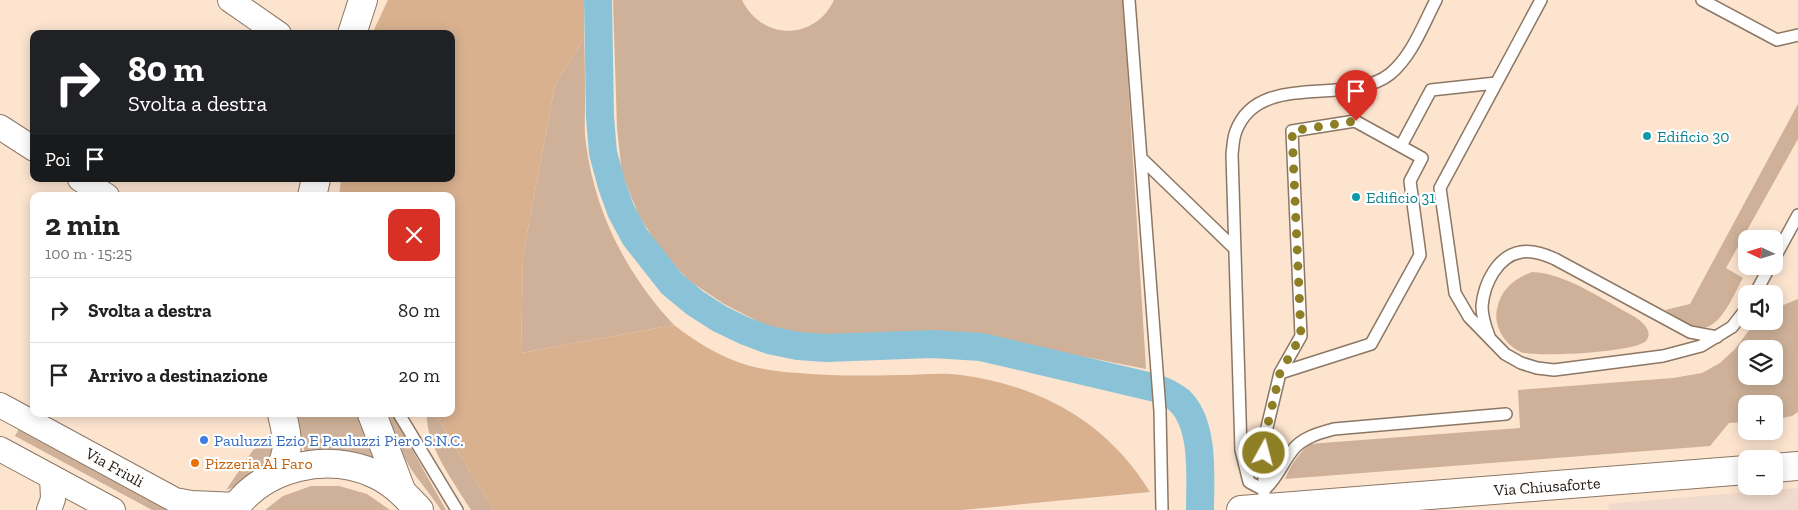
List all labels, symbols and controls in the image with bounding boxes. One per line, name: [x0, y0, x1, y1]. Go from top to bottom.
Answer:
text: 80 m: [128, 48, 204, 90]
icon: right: [45, 50, 110, 115]
pin: [1335, 70, 1377, 121]
icon: arrive: [1342, 77, 1370, 105]
text: Svolta a destra: [128, 90, 267, 117]
place label: Edificio 30: [1657, 127, 1730, 146]
marker: Edificio 30: [1641, 130, 1653, 142]
icon: arrive: [81, 145, 109, 173]
text: Poi: [45, 148, 71, 171]
place label: Edificio 31: [1366, 188, 1435, 207]
marker: Edificio 31: [1350, 191, 1362, 203]
text: 2 min: [45, 207, 120, 243]
button: close: [388, 209, 440, 261]
north arrow: [1738, 230, 1782, 275]
map controls: [1738, 230, 1783, 495]
text: 100 m · 15:25: [45, 244, 132, 263]
button: sound: [1738, 285, 1783, 330]
icon: right: [45, 296, 73, 324]
text: Svolta a destra: [88, 299, 212, 322]
text: 80 m: [398, 299, 440, 322]
button: layers: [1738, 340, 1783, 385]
icon: arrive: [45, 361, 73, 389]
text: Arrivo a destinazione: [88, 364, 268, 387]
text: 20 m: [399, 364, 440, 387]
button: +: [1738, 395, 1783, 440]
position arrow: [1237, 426, 1289, 478]
place label: Pauluzzi Ezio E Pauluzzi Piero S.N.C.: [214, 431, 464, 450]
marker: Pauluzzi Ezio E Pauluzzi Piero S.N.C.: [198, 434, 210, 446]
street label: Via Friuli: [81, 443, 148, 491]
button: −: [1738, 450, 1783, 495]
place label: Pizzeria Al Faro: [205, 454, 313, 473]
marker: Pizzeria Al Faro: [189, 457, 201, 469]
street label: Via Chiusaforte: [1492, 473, 1601, 500]

